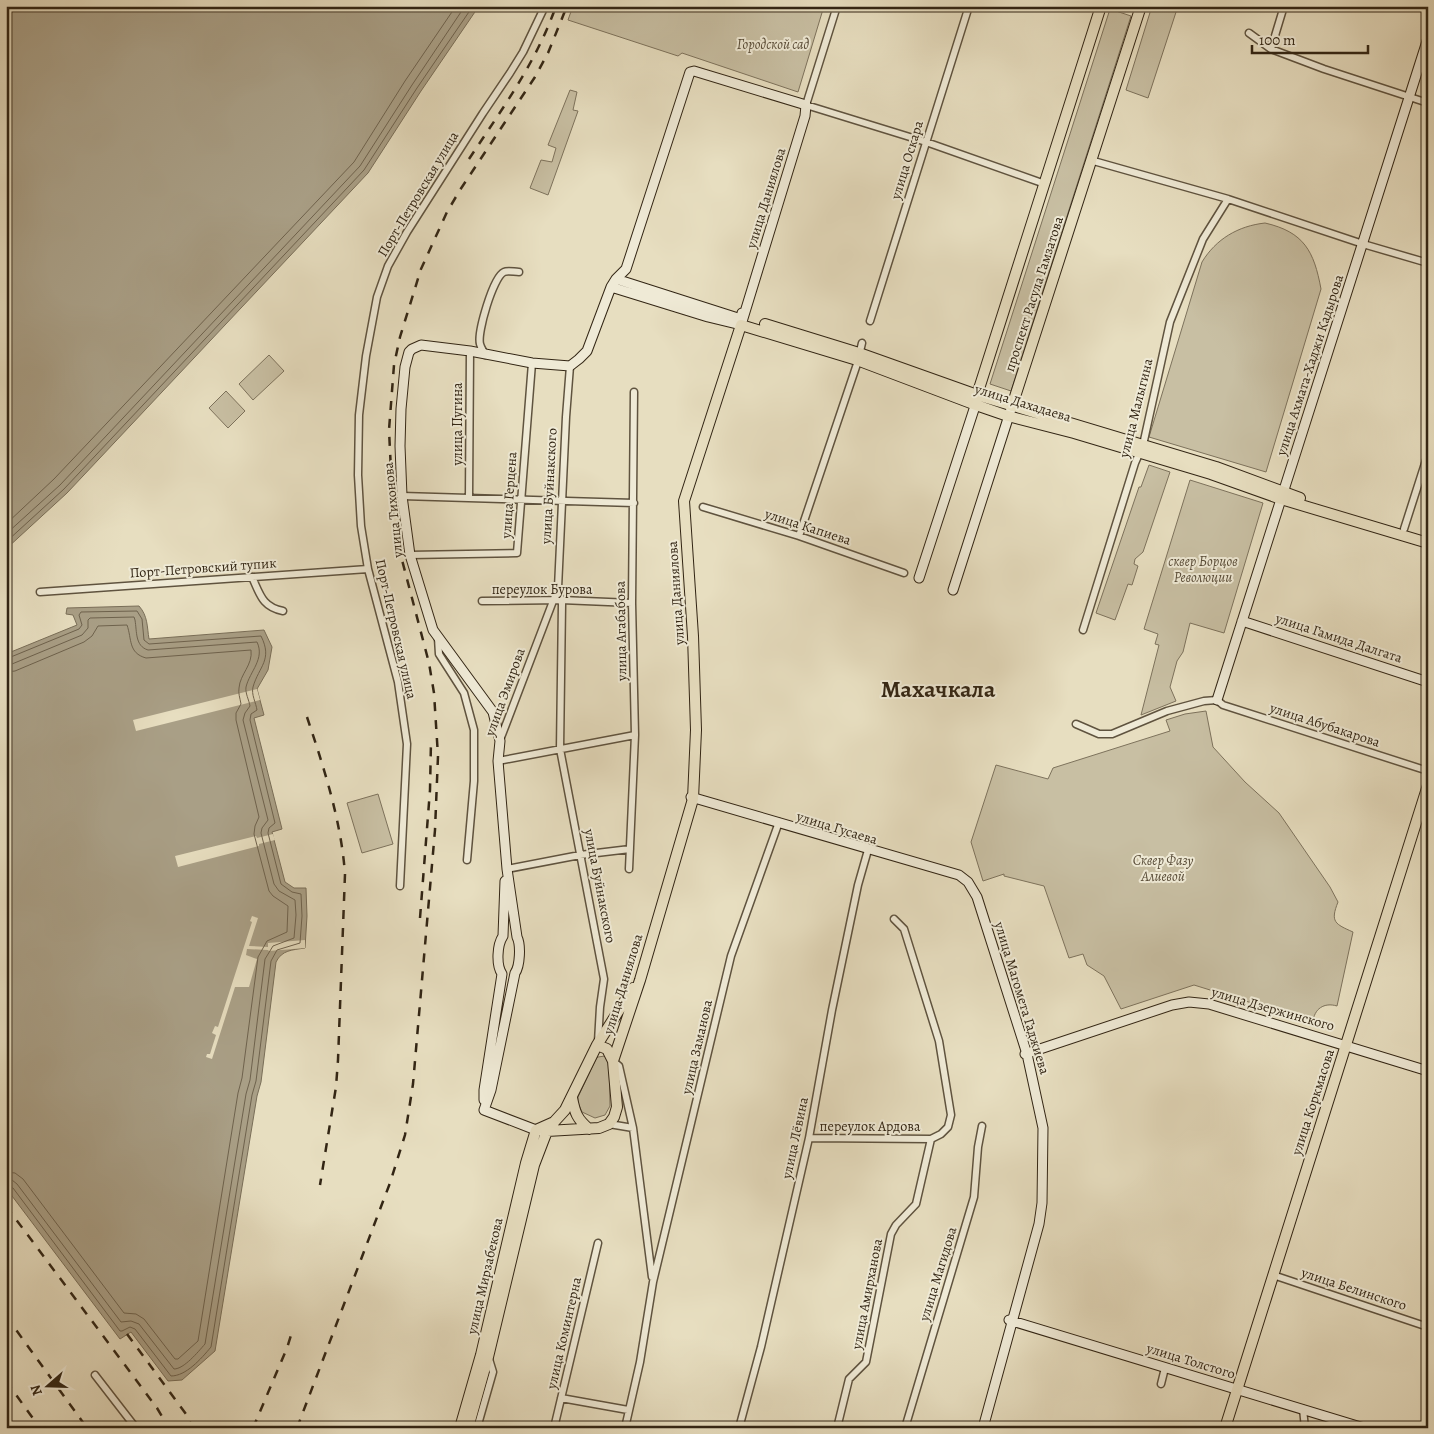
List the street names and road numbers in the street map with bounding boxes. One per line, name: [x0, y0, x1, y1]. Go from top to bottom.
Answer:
street label: улица Оскара: [886, 118, 928, 203]
street label: Порт-Петровская улица: [373, 127, 463, 260]
street label: улица Даниялова: [741, 145, 790, 252]
street label: проспект Расула Гамзатова: [1000, 213, 1068, 374]
street label: улица Ахмата-Хаджи Кадырова: [1271, 271, 1348, 459]
street label: улица Малыгина: [1114, 356, 1158, 461]
street label: улица Дахадаева: [972, 379, 1074, 427]
street label: улица Пугина: [448, 382, 467, 467]
street label: улица Буйнакского: [536, 428, 562, 545]
street label: улица Герцена: [496, 450, 522, 540]
street label: улица Тихонова: [378, 461, 408, 560]
street label: улица Капиева: [762, 504, 854, 550]
street label: улица Даниялова: [663, 540, 689, 647]
street label: Порт-Петровский тупик: [129, 553, 277, 583]
street label: Порт-Петровская улица: [371, 557, 422, 702]
street label: переулок Бурова: [492, 580, 593, 599]
street label: улица Агабабова: [611, 580, 631, 682]
street label: улица Гамида Далгата: [1272, 608, 1405, 668]
street label: улица Эмирова: [480, 645, 530, 740]
street label: улица Абубакарова: [1267, 698, 1383, 752]
street label: улица Гусаева: [793, 806, 880, 849]
street label: улица Буйнакского: [579, 826, 620, 945]
street label: улица Магомета Гаджиева: [989, 919, 1054, 1077]
street label: улица Даниялова: [598, 931, 647, 1038]
street label: улица Дзержинского: [1208, 982, 1337, 1036]
street label: улица Заманова: [677, 997, 717, 1097]
street label: улица Коркмасова: [1287, 1046, 1339, 1158]
street label: улица Лёвина: [777, 1095, 813, 1182]
street label: переулок Ардова: [820, 1117, 921, 1136]
street label: улица Мирзабекова: [462, 1215, 508, 1337]
street label: улица Магидова: [914, 1224, 962, 1324]
street label: улица Амирханова: [847, 1236, 887, 1352]
street label: улица Белинского: [1298, 1263, 1409, 1315]
street label: улица Коминтерна: [542, 1275, 586, 1392]
street label: улица Толстого: [1143, 1338, 1238, 1383]

